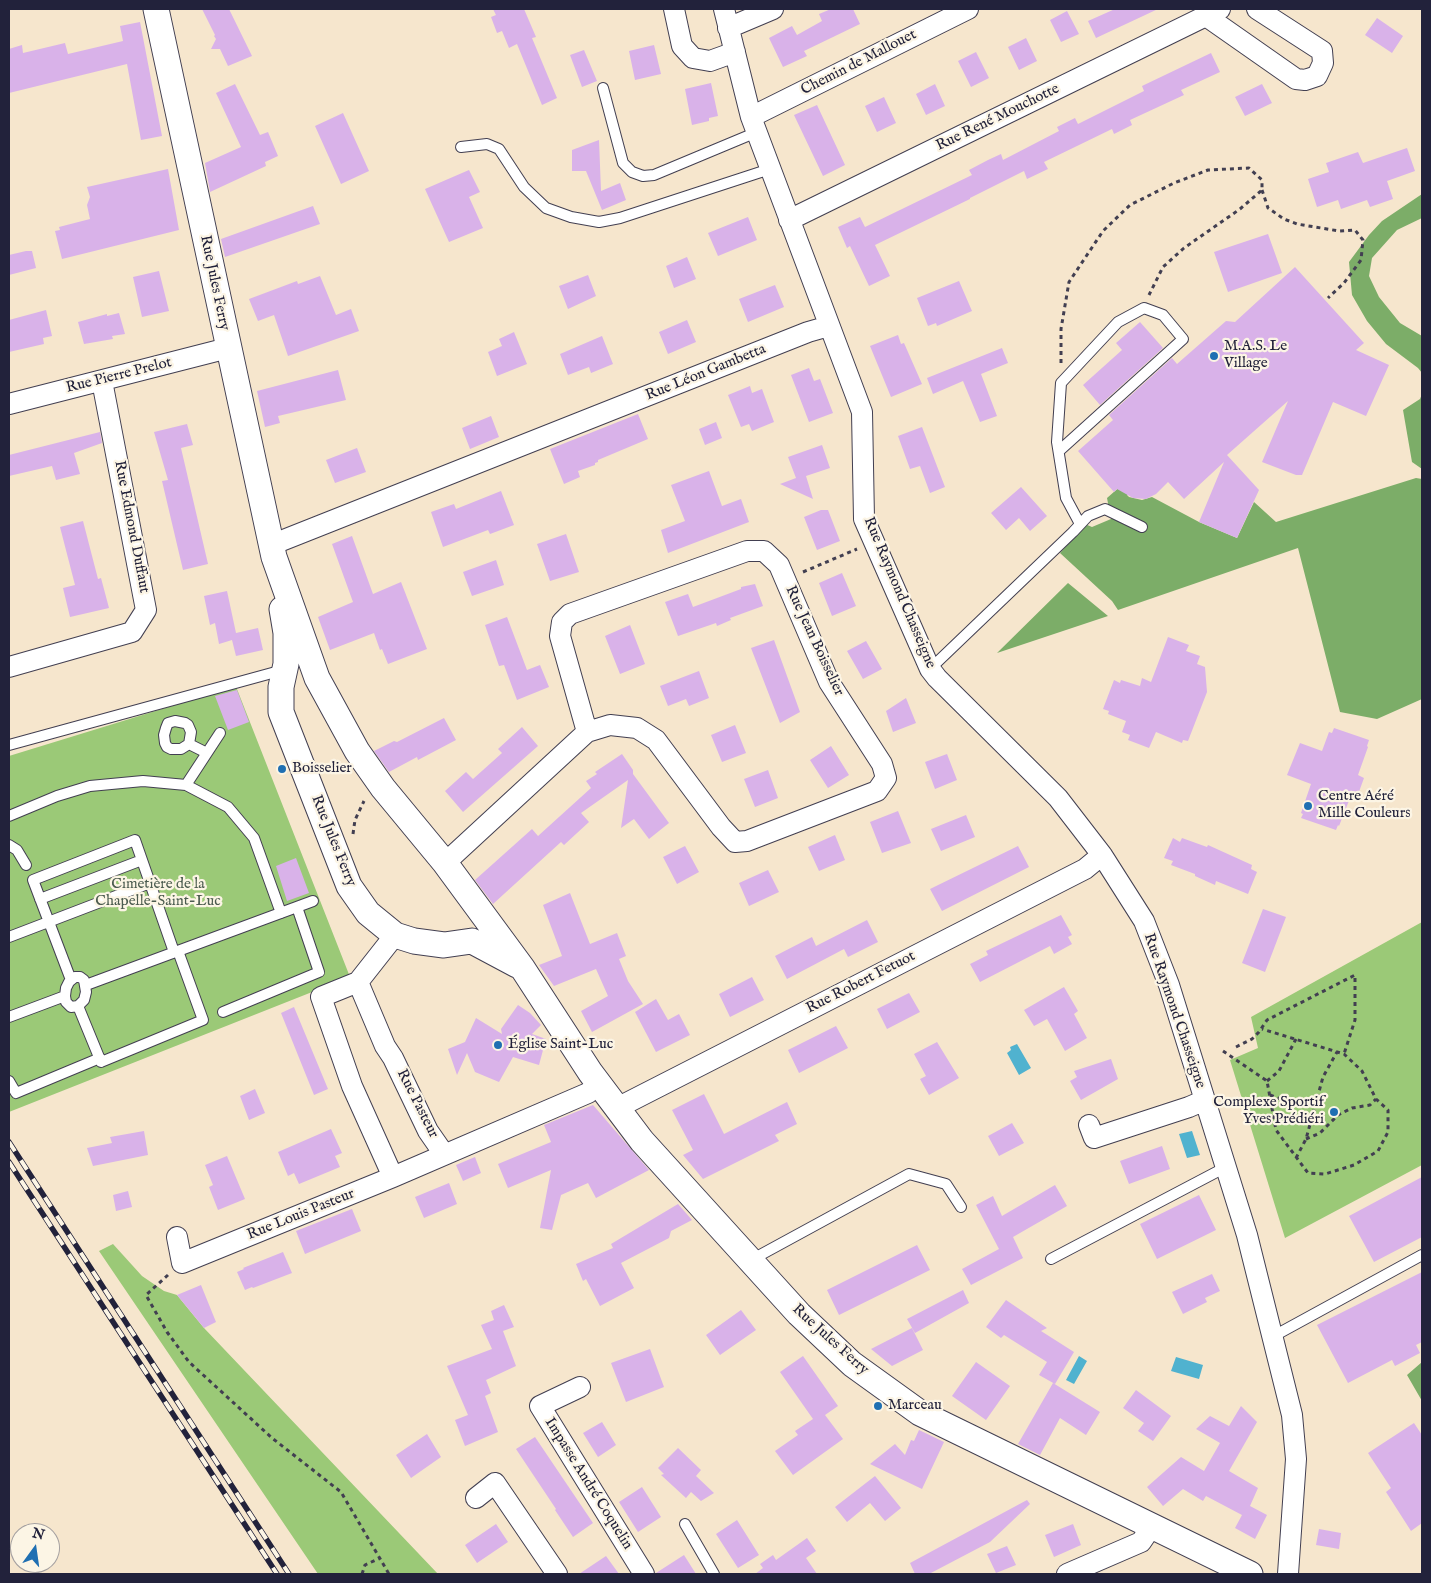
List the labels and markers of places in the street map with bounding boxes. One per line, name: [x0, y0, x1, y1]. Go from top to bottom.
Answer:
place label: M.A.S. Le Village: [1224, 338, 1287, 373]
marker: M.A.S. Le Village: [1208, 350, 1220, 362]
place label: Boisselier: [292, 760, 352, 778]
marker: Boisselier: [276, 763, 288, 775]
place label: Centre Aéré Mille Couleurs: [1318, 788, 1410, 823]
marker: Centre Aéré Mille Couleurs: [1302, 800, 1314, 812]
place label: Église Saint-Luc: [508, 1036, 613, 1054]
marker: Église Saint-Luc: [492, 1039, 504, 1051]
place label: Complexe Sportif Yves Prédiéri: [1213, 1094, 1324, 1129]
marker: Complexe Sportif Yves Prédiéri: [1328, 1106, 1340, 1118]
place label: Marceau: [888, 1397, 942, 1415]
marker: Marceau: [872, 1400, 884, 1412]

